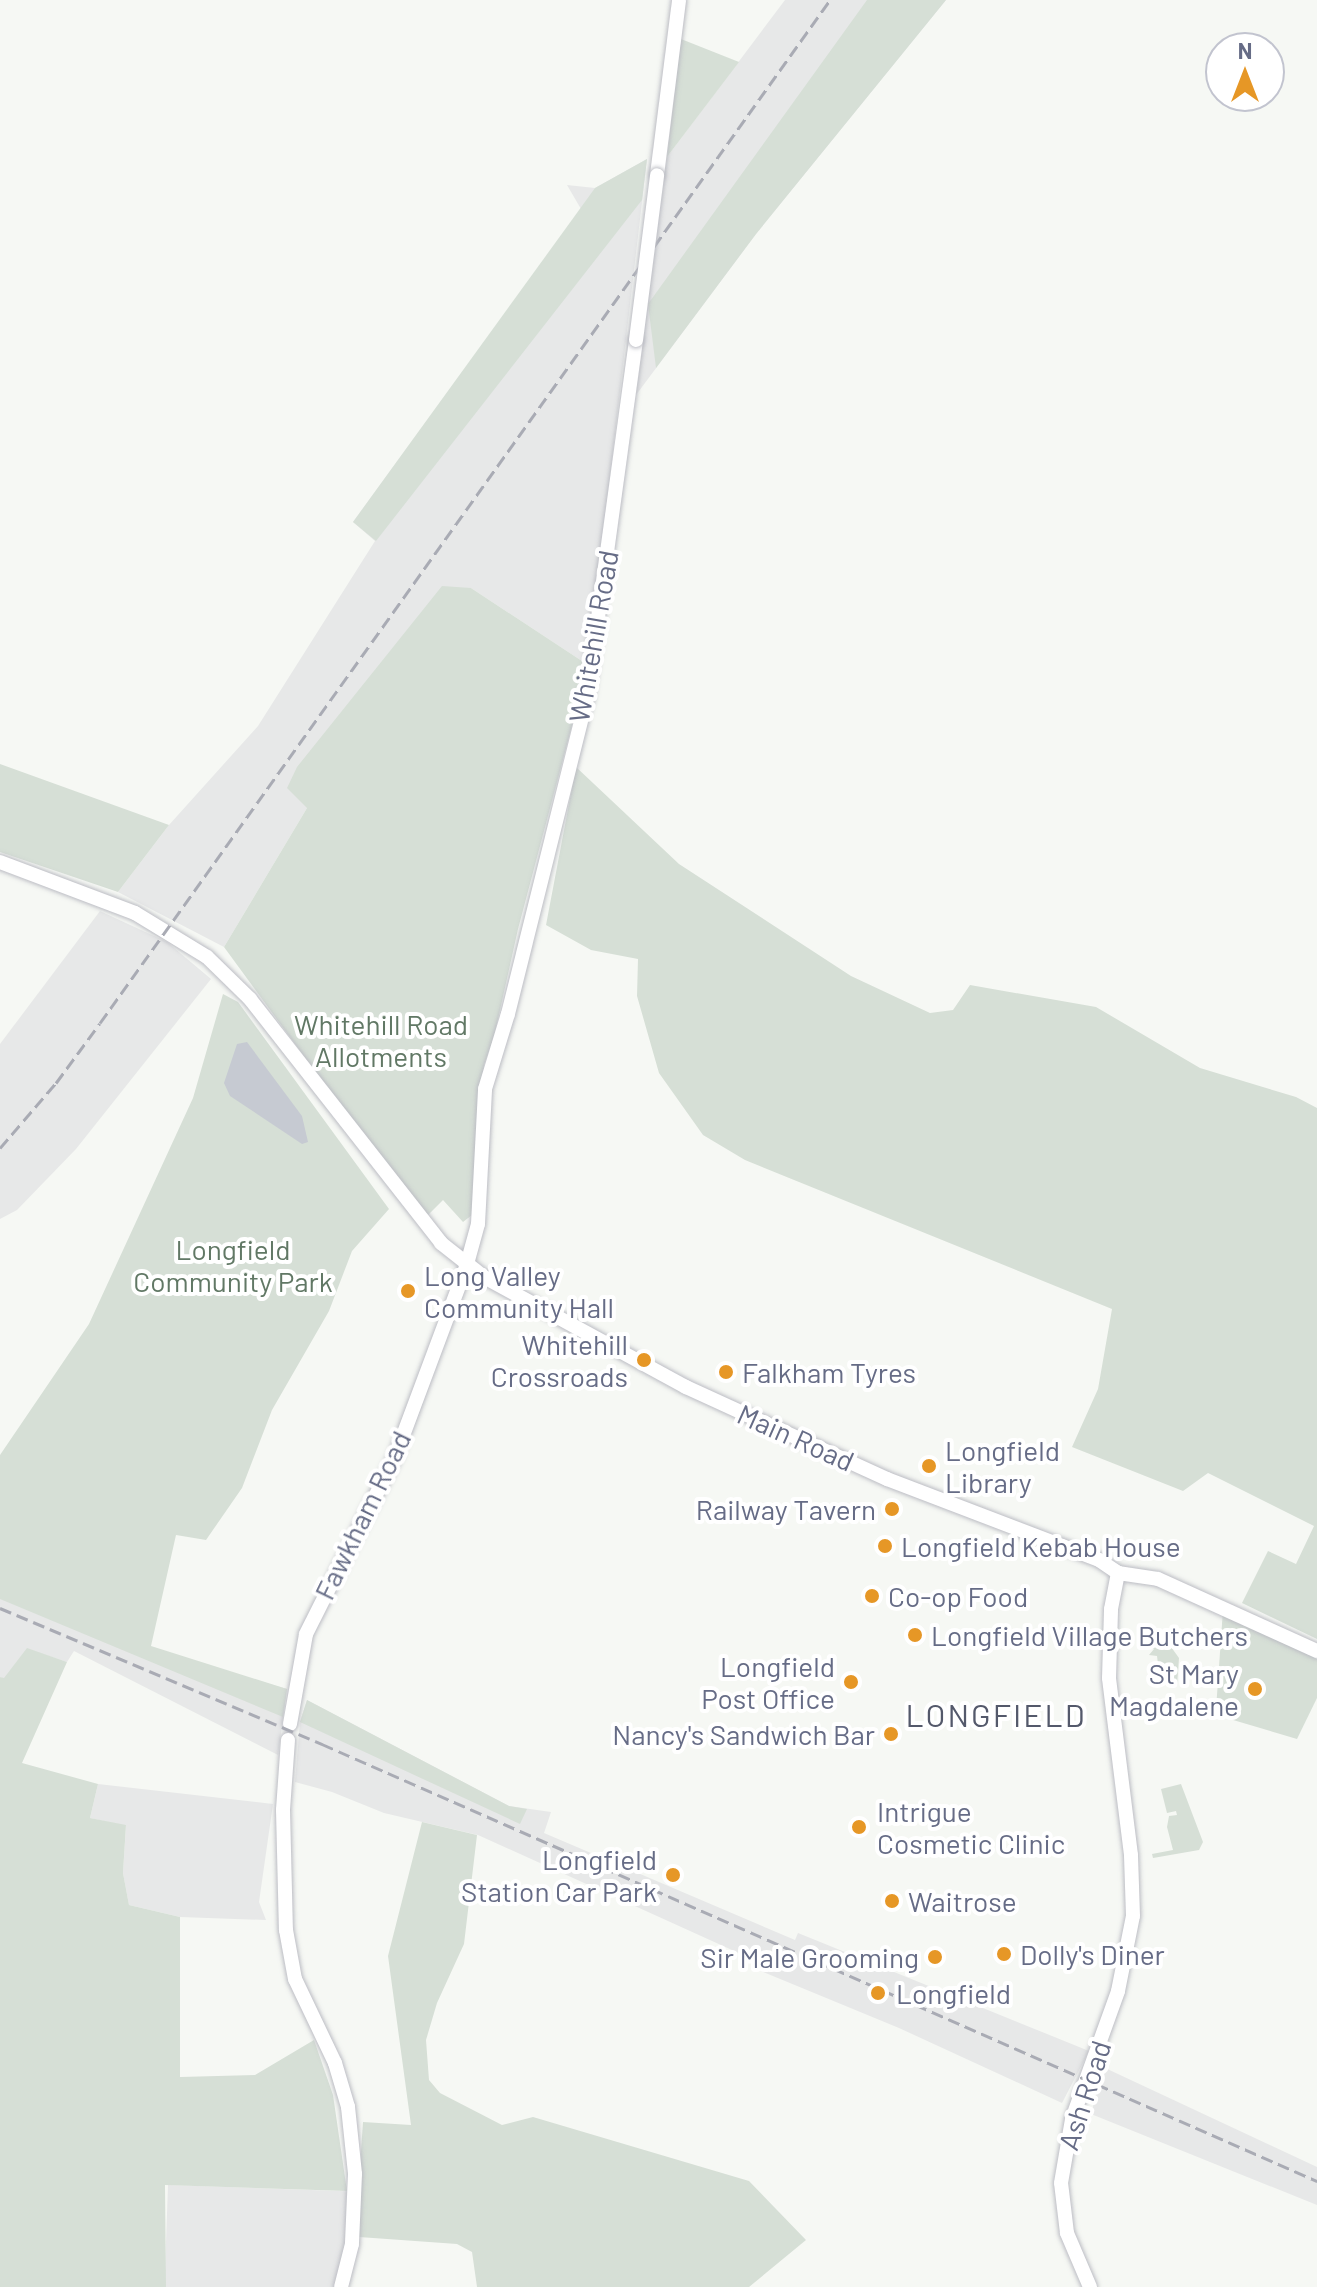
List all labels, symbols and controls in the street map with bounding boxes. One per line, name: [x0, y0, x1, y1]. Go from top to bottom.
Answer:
north arrow: [1205, 32, 1285, 112]
text: N: [1238, 37, 1252, 63]
street label: Whitehill Road: [561, 547, 625, 725]
park label: Whitehill Road Allotments: [294, 1007, 468, 1073]
park label: Longfield Community Park: [133, 1232, 333, 1298]
place label: Long Valley Community Hall: [424, 1258, 614, 1324]
marker: Long Valley Community Hall: [399, 1282, 417, 1300]
place label: Whitehill Crossroads: [491, 1327, 628, 1393]
marker: Whitehill Crossroads: [635, 1351, 653, 1369]
place label: Falkham Tyres: [742, 1355, 916, 1389]
marker: Falkham Tyres: [717, 1363, 735, 1381]
street label: Main Road: [732, 1396, 860, 1478]
street label: Fawkham Road: [307, 1425, 417, 1605]
place label: Longfield Library: [945, 1433, 1060, 1499]
marker: Longfield Library: [920, 1457, 938, 1475]
place label: Railway Tavern: [696, 1492, 876, 1526]
marker: Railway Tavern: [883, 1500, 901, 1518]
place label: Longfield Kebab House: [901, 1529, 1181, 1563]
marker: Longfield Kebab House: [876, 1537, 894, 1555]
place label: Co-op Food: [888, 1579, 1028, 1613]
marker: Co-op Food: [863, 1587, 881, 1605]
place label: Longfield Village Butchers: [931, 1618, 1248, 1652]
marker: Longfield Village Butchers: [906, 1626, 924, 1644]
place label: Longfield Post Office: [701, 1649, 835, 1715]
place label: St Mary Magdalene: [1109, 1656, 1239, 1722]
marker: Longfield Post Office: [842, 1673, 860, 1691]
marker: St Mary Magdalene: [1246, 1680, 1264, 1698]
district label: LONGFIELD: [905, 1695, 1087, 1733]
place label: Nancy's Sandwich Bar: [612, 1717, 875, 1751]
marker: Nancy's Sandwich Bar: [882, 1725, 900, 1743]
place label: Intrigue Cosmetic Clinic: [877, 1794, 1065, 1860]
marker: Intrigue Cosmetic Clinic: [848, 1816, 870, 1838]
place label: Longfield Station Car Park: [461, 1842, 657, 1908]
marker: Longfield Station Car Park: [664, 1866, 682, 1884]
place label: Waitrose: [908, 1884, 1017, 1918]
marker: Waitrose: [883, 1892, 901, 1910]
place label: Dolly's Diner: [1020, 1937, 1165, 1971]
place label: Sir Male Grooming: [700, 1940, 919, 1974]
marker: Dolly's Diner: [995, 1945, 1013, 1963]
marker: Sir Male Grooming: [926, 1948, 944, 1966]
place label: Longfield: [896, 1976, 1011, 2010]
marker: Longfield: [867, 1982, 889, 2004]
street label: Ash Road: [1051, 2036, 1117, 2154]

